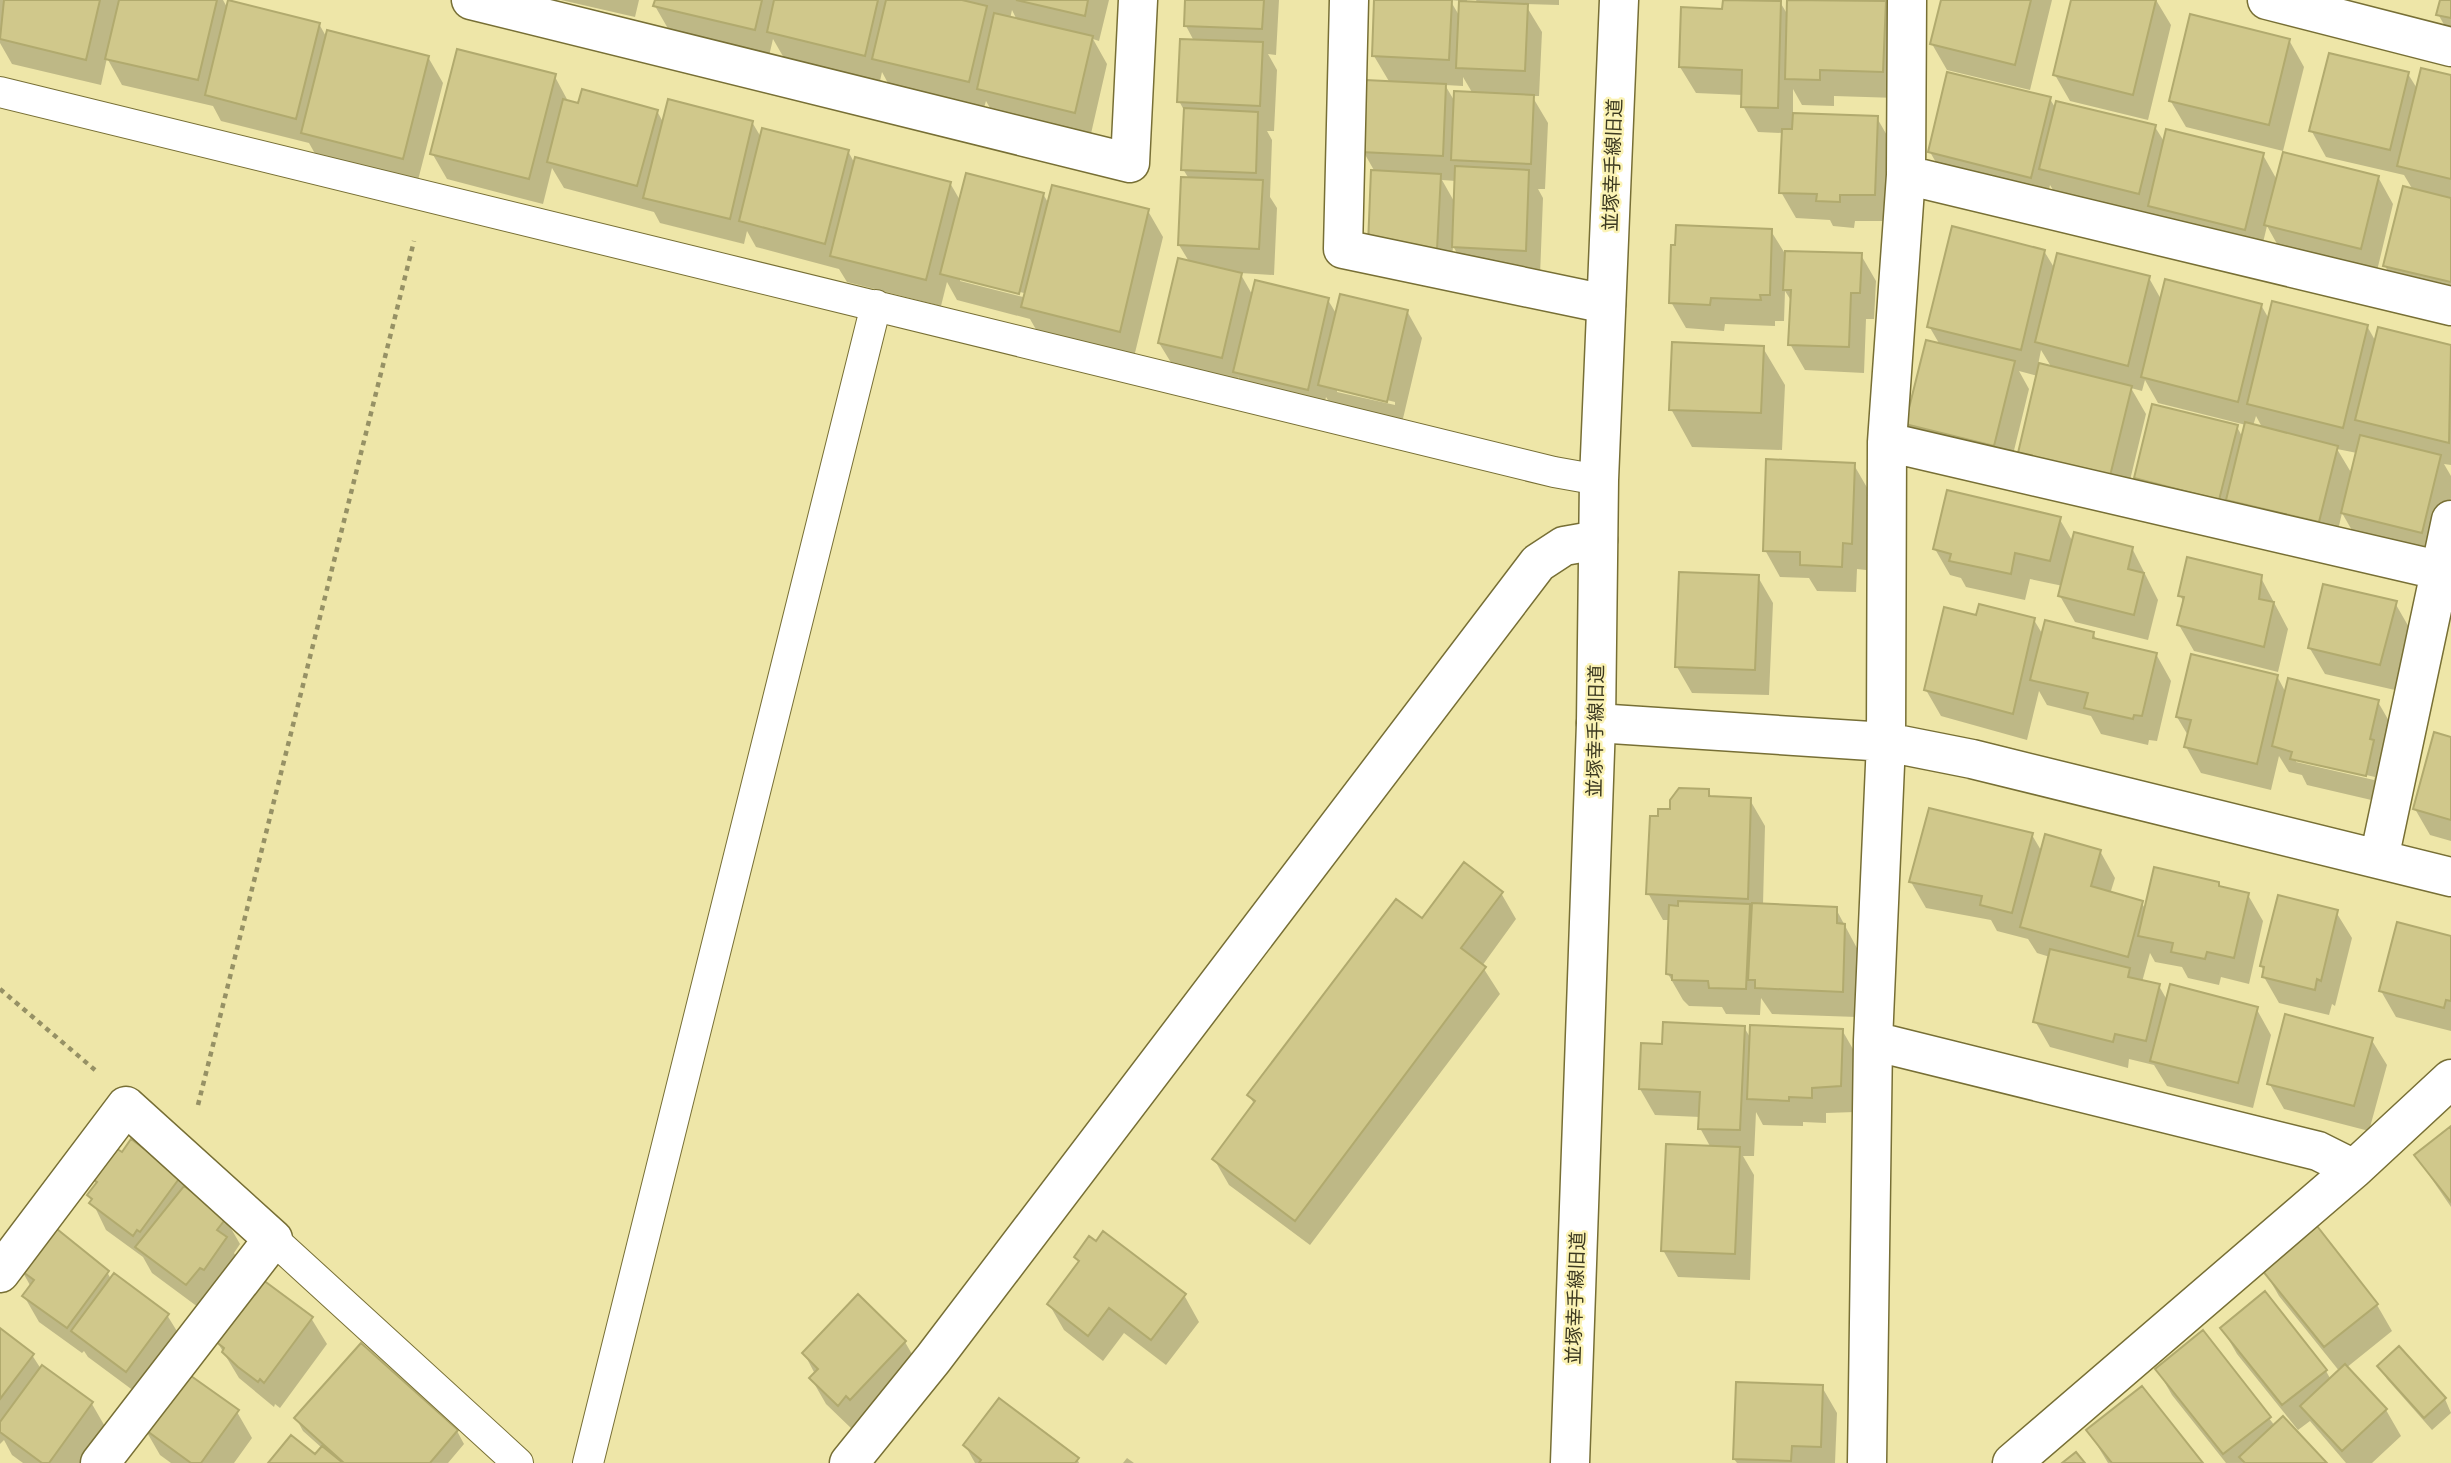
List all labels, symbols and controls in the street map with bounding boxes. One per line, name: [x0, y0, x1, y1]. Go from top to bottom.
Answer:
street label: 並塚幸手線旧道: [1597, 98, 1627, 232]
street label: 並塚幸手線旧道: [1581, 664, 1609, 798]
street label: 並塚幸手線旧道: [1560, 1231, 1590, 1365]

